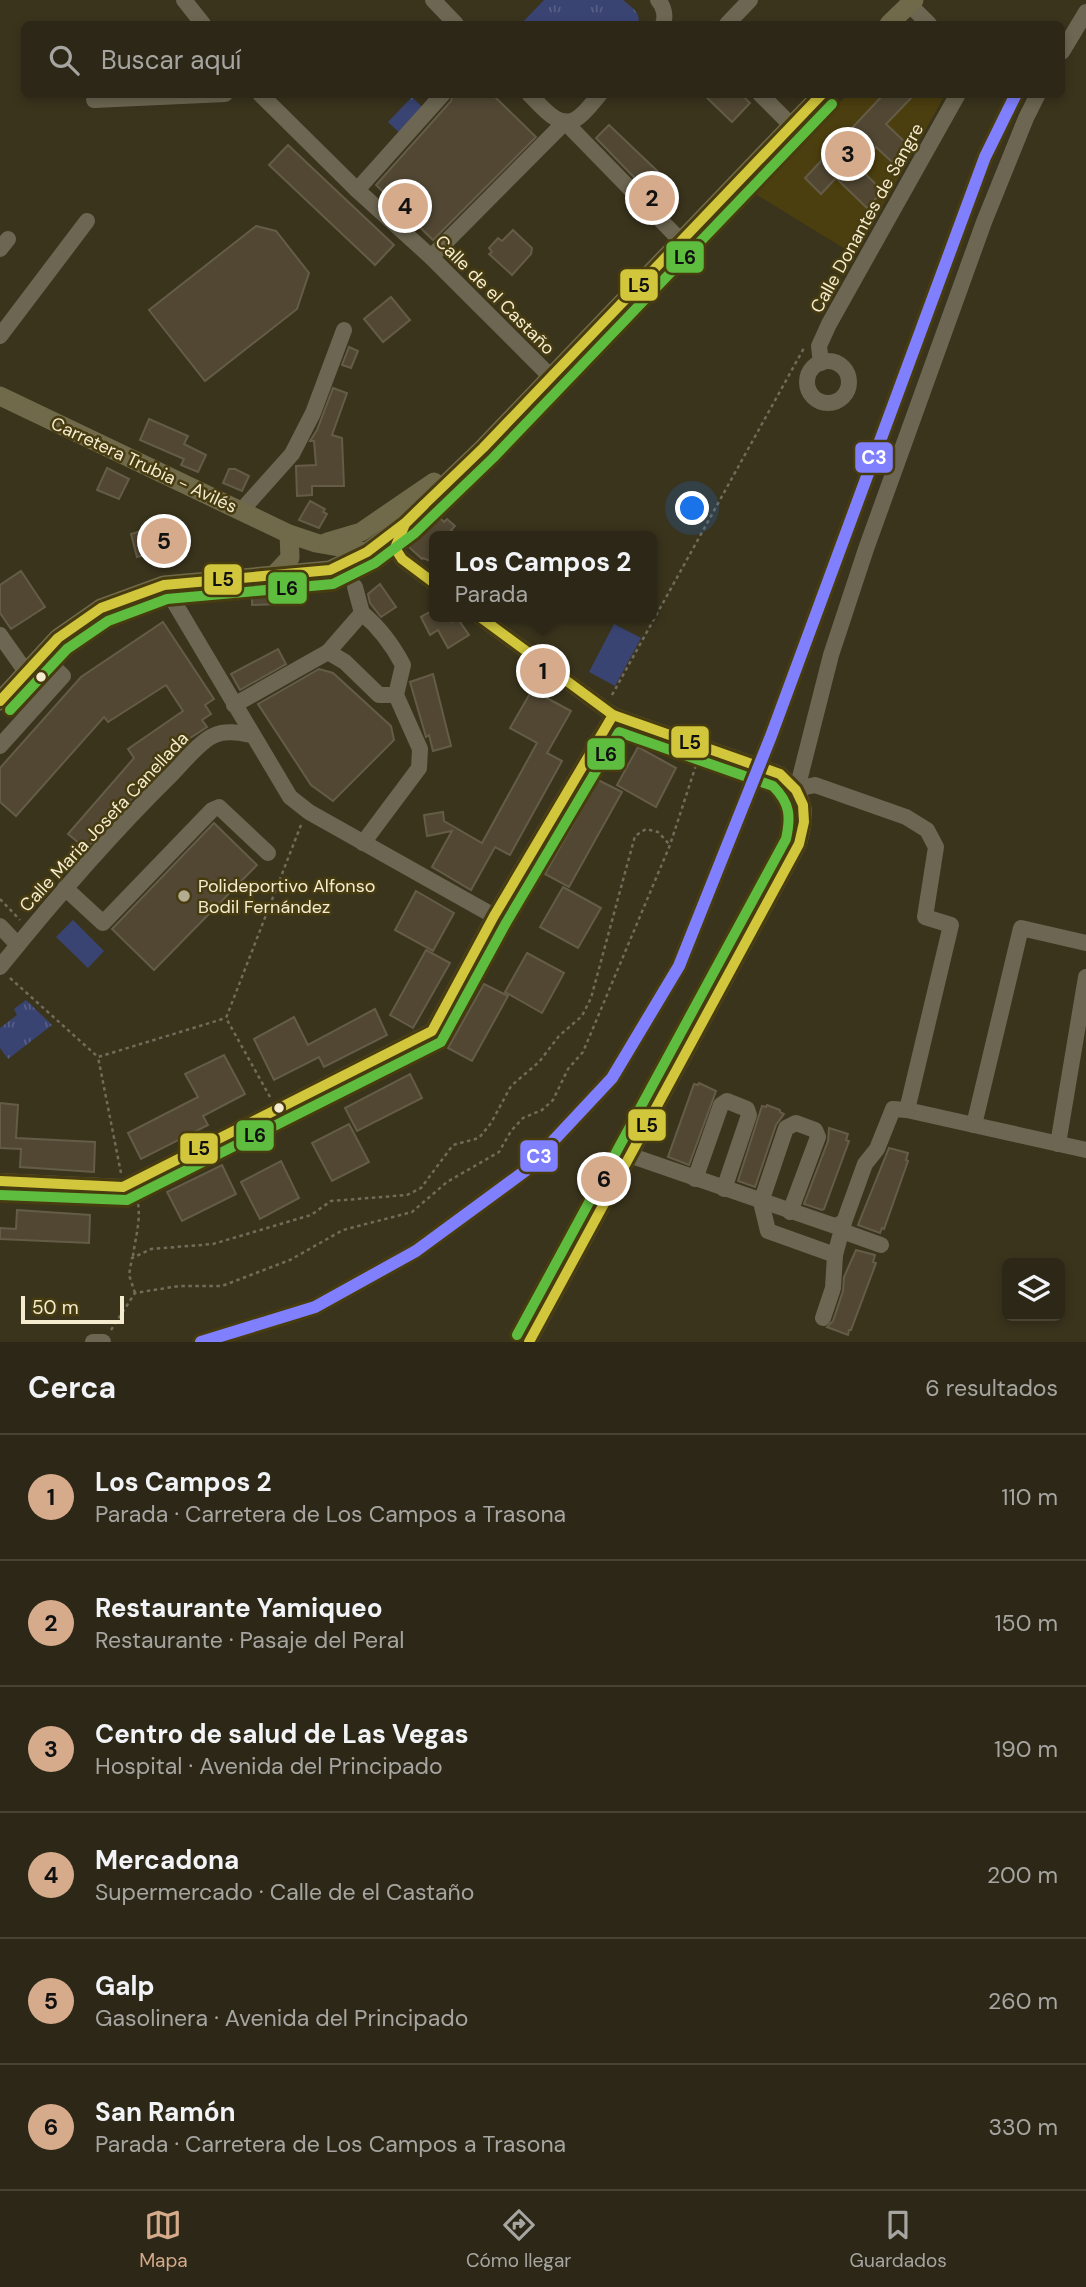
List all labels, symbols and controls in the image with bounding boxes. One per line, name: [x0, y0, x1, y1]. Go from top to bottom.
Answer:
search box: [21, 21, 1065, 98]
icon: search: [45, 41, 83, 79]
text: Buscar aquí: [101, 43, 241, 77]
street label: Calle Donantes de Sangre: [805, 119, 929, 317]
pin: 3: [825, 128, 871, 180]
pin: 2: [629, 172, 675, 224]
pin: 4: [382, 180, 428, 232]
street label: Calle de el Castaño: [430, 230, 560, 360]
line badge: L6: [665, 240, 705, 274]
text: L6: [674, 245, 696, 270]
line badge: L5: [619, 268, 659, 302]
text: L5: [628, 273, 650, 298]
street label: Carretera Trubia - Avilés: [47, 411, 241, 519]
line badge: C3: [854, 441, 894, 474]
text: C3: [861, 445, 887, 470]
your location: [675, 491, 709, 525]
pin: 5: [141, 515, 187, 567]
popup: [429, 531, 657, 622]
text: Los Campos 2: [455, 545, 631, 579]
line badge: L5: [203, 563, 243, 596]
text: L5: [212, 567, 234, 592]
line badge: L6: [267, 571, 308, 605]
text: L6: [276, 576, 298, 601]
text: Parada: [455, 579, 528, 609]
pin: 1: [520, 645, 566, 697]
unlabelled marker: [34, 670, 48, 684]
line badge: L5: [670, 725, 710, 759]
street label: Calle Maria Josefa Canellada: [14, 727, 194, 917]
text: L5: [679, 730, 701, 755]
line badge: L6: [586, 737, 626, 771]
text: L6: [595, 742, 617, 767]
place label: Polideportivo Alfonso Bodil Fernández: [198, 874, 375, 919]
marker: Polideportivo Alfonso Bodil Fernández: [176, 888, 192, 904]
unlabelled marker: [272, 1101, 286, 1115]
line badge: L5: [627, 1108, 667, 1142]
text: L5: [636, 1113, 658, 1138]
line badge: L6: [235, 1119, 275, 1152]
text: L6: [244, 1123, 266, 1148]
line badge: L5: [179, 1132, 219, 1165]
text: L5: [188, 1136, 210, 1161]
line badge: C3: [519, 1139, 559, 1173]
text: C3: [526, 1144, 552, 1169]
pin: 6: [581, 1153, 627, 1205]
map controls: [1002, 1258, 1065, 1321]
button: layers: [1002, 1258, 1065, 1321]
scale bar: [21, 1293, 124, 1325]
text: 50 m: [32, 1295, 79, 1320]
text: Cerca: [28, 1368, 116, 1407]
text: 6 resultados: [925, 1373, 1058, 1403]
text: Los Campos 2: [95, 1465, 271, 1499]
text: 1: [47, 1482, 55, 1512]
text: 110 m: [1001, 1482, 1058, 1512]
text: Parada · Carretera de Los Campos a Trasona: [95, 1499, 566, 1529]
text: Restaurante Yamiqueo: [95, 1591, 383, 1625]
text: 2: [44, 1608, 58, 1638]
text: 150 m: [994, 1608, 1058, 1638]
text: Restaurante · Pasaje del Peral: [95, 1625, 404, 1655]
text: Centro de salud de Las Vegas: [95, 1717, 469, 1751]
text: 3: [44, 1734, 58, 1764]
text: 190 m: [994, 1734, 1058, 1764]
text: Hospital · Avenida del Principado: [95, 1751, 443, 1781]
text: Mercadona: [95, 1843, 239, 1877]
text: 4: [44, 1860, 58, 1890]
text: 200 m: [987, 1860, 1058, 1890]
text: Supermercado · Calle de el Castaño: [95, 1877, 474, 1907]
text: Galp: [95, 1969, 154, 2003]
text: 5: [44, 1986, 58, 2016]
text: 260 m: [988, 1986, 1058, 2016]
text: Gasolinera · Avenida del Principado: [95, 2003, 468, 2033]
text: San Ramón: [95, 2095, 236, 2129]
text: 6: [44, 2112, 58, 2142]
text: 330 m: [988, 2112, 1058, 2142]
text: Parada · Carretera de Los Campos a Trasona: [95, 2129, 566, 2159]
tab: Mapa: [139, 2206, 188, 2273]
tab: Cómo llegar: [466, 2206, 571, 2273]
tab: Guardados: [850, 2206, 947, 2273]

